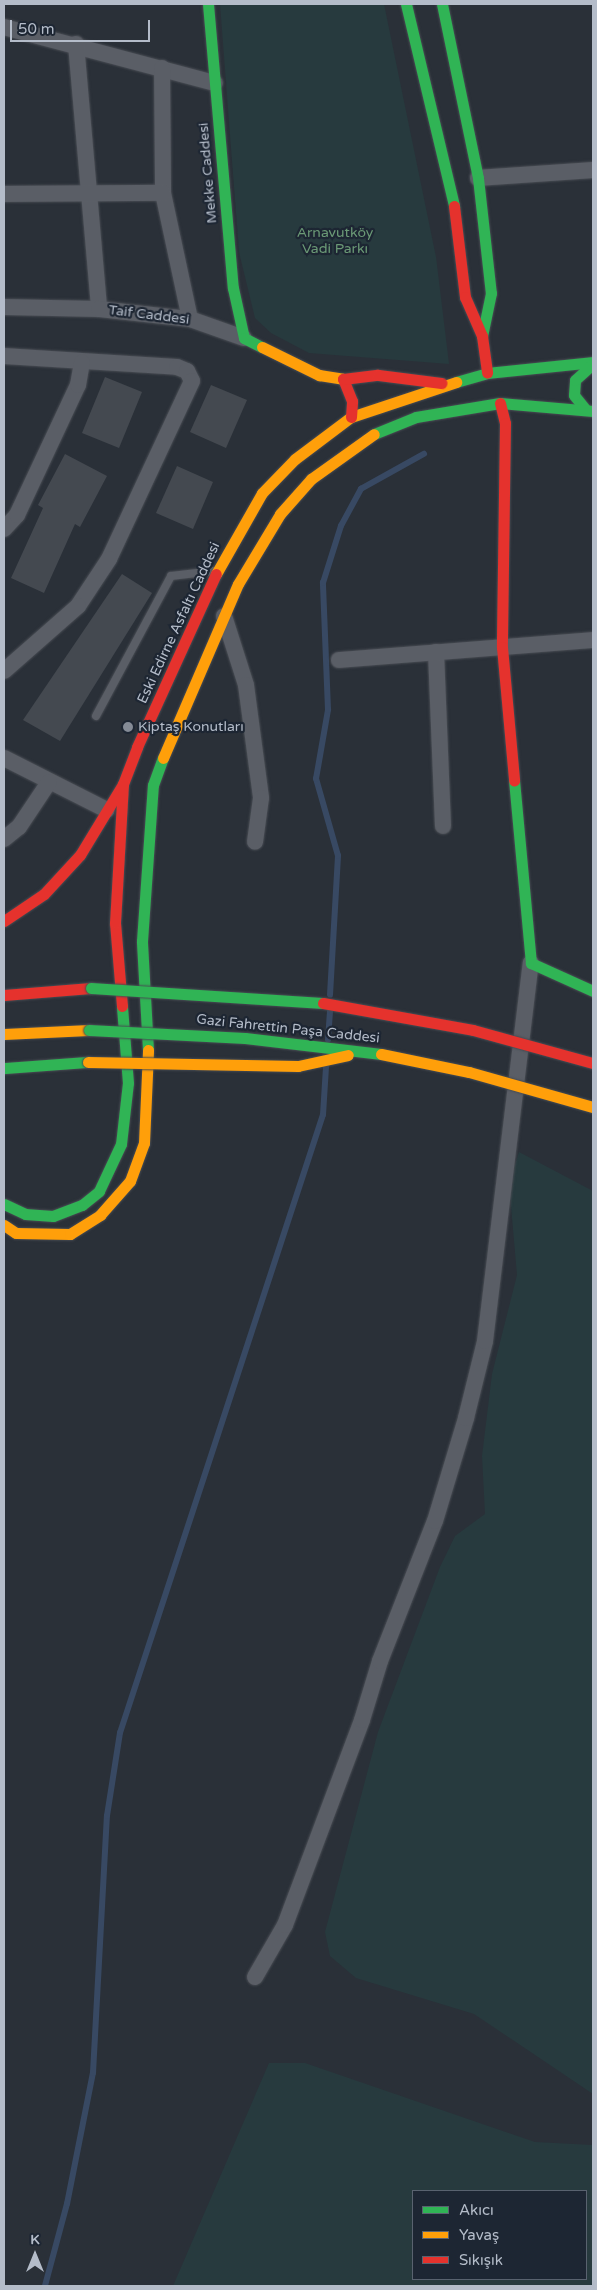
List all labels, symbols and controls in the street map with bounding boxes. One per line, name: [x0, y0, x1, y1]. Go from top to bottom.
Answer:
scale bar: [12, 10, 152, 42]
text: 50 m: [18, 20, 55, 38]
street label: Mekke Caddesi: [195, 122, 221, 224]
park label: Arnavutköy Vadi Parkı: [297, 225, 373, 258]
street label: Taif Caddesi: [108, 302, 190, 328]
street label: Eski Edirne Asfaltı Caddesi: [134, 540, 224, 706]
place label: Kiptaş Konutları: [138, 719, 244, 735]
marker: Kiptaş Konutları: [122, 721, 134, 733]
street label: Gazi Fahrettin Paşa Caddesi: [195, 1011, 381, 1047]
legend: [412, 2190, 587, 2280]
text: Akıcı: [459, 2201, 494, 2219]
text: Yavaş: [459, 2226, 499, 2244]
north arrow: [10, 2230, 60, 2280]
text: K: [30, 2231, 40, 2248]
text: Sıkışık: [459, 2251, 503, 2269]

